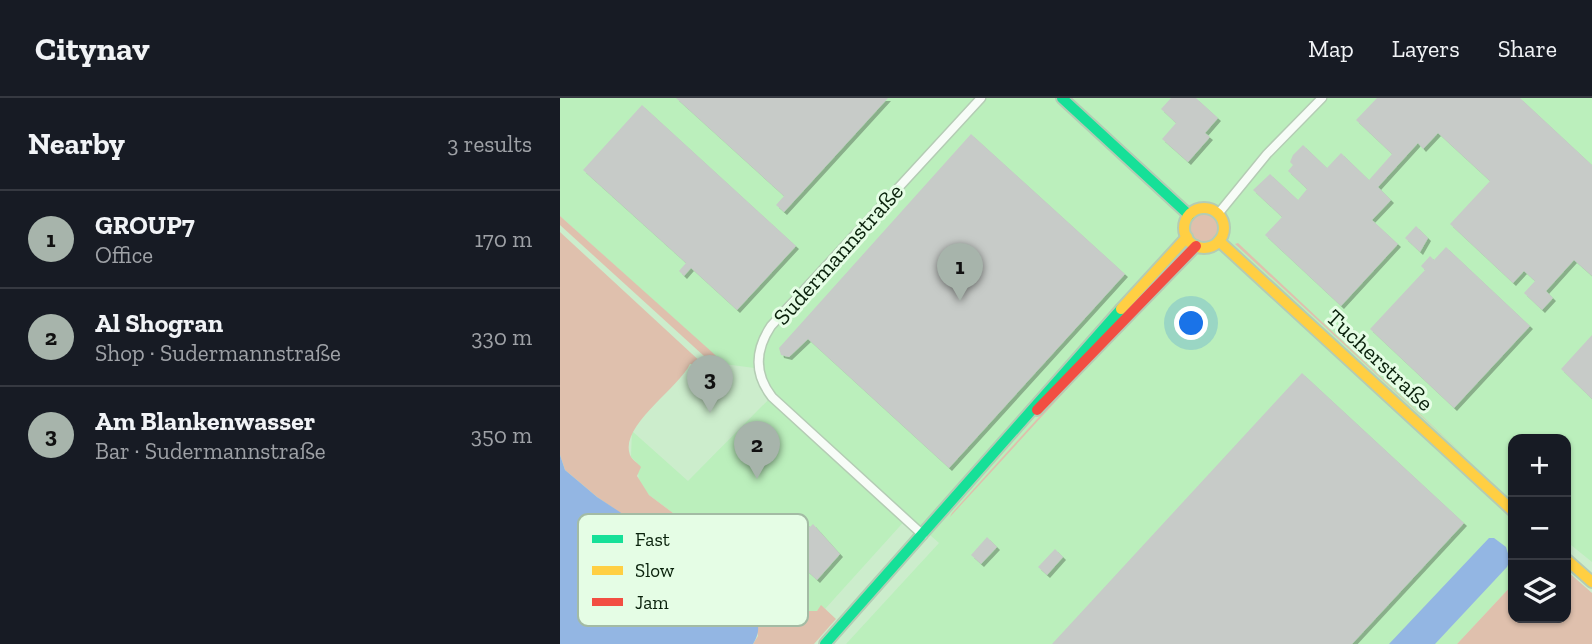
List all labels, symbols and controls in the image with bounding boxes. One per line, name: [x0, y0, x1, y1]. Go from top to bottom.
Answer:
text: Citynav: [35, 29, 150, 68]
text: Map: [1308, 34, 1354, 63]
text: Layers: [1392, 34, 1460, 63]
text: Share: [1498, 34, 1557, 63]
text: Nearby: [28, 126, 125, 162]
text: 3 results: [447, 130, 532, 158]
street label: Sudermannstraße: [767, 177, 909, 331]
text: GROUP7: [95, 209, 195, 241]
text: 1: [46, 225, 56, 253]
text: 170 m: [474, 225, 532, 253]
text: Office: [95, 241, 153, 269]
pin: 1: [937, 243, 983, 301]
street label: Tucherstraße: [1321, 303, 1439, 417]
your location: [1174, 306, 1208, 340]
text: Al Shogran: [95, 307, 223, 339]
text: 2: [45, 323, 57, 351]
text: 330 m: [471, 323, 532, 351]
text: Shop · Sudermannstraße: [95, 339, 341, 367]
pin: 3: [687, 355, 733, 413]
text: Am Blankenwasser: [95, 405, 315, 437]
text: 3: [45, 421, 57, 449]
text: 350 m: [471, 421, 532, 449]
pin: 2: [734, 421, 780, 479]
map controls: [1508, 434, 1571, 623]
button: +: [1508, 434, 1571, 497]
text: Bar · Sudermannstraße: [95, 437, 326, 465]
button: −: [1508, 497, 1571, 560]
legend: [578, 514, 808, 626]
text: Fast: [635, 528, 670, 551]
text: Slow: [635, 559, 675, 582]
button: layers: [1508, 560, 1571, 623]
text: Jam: [635, 591, 669, 614]

